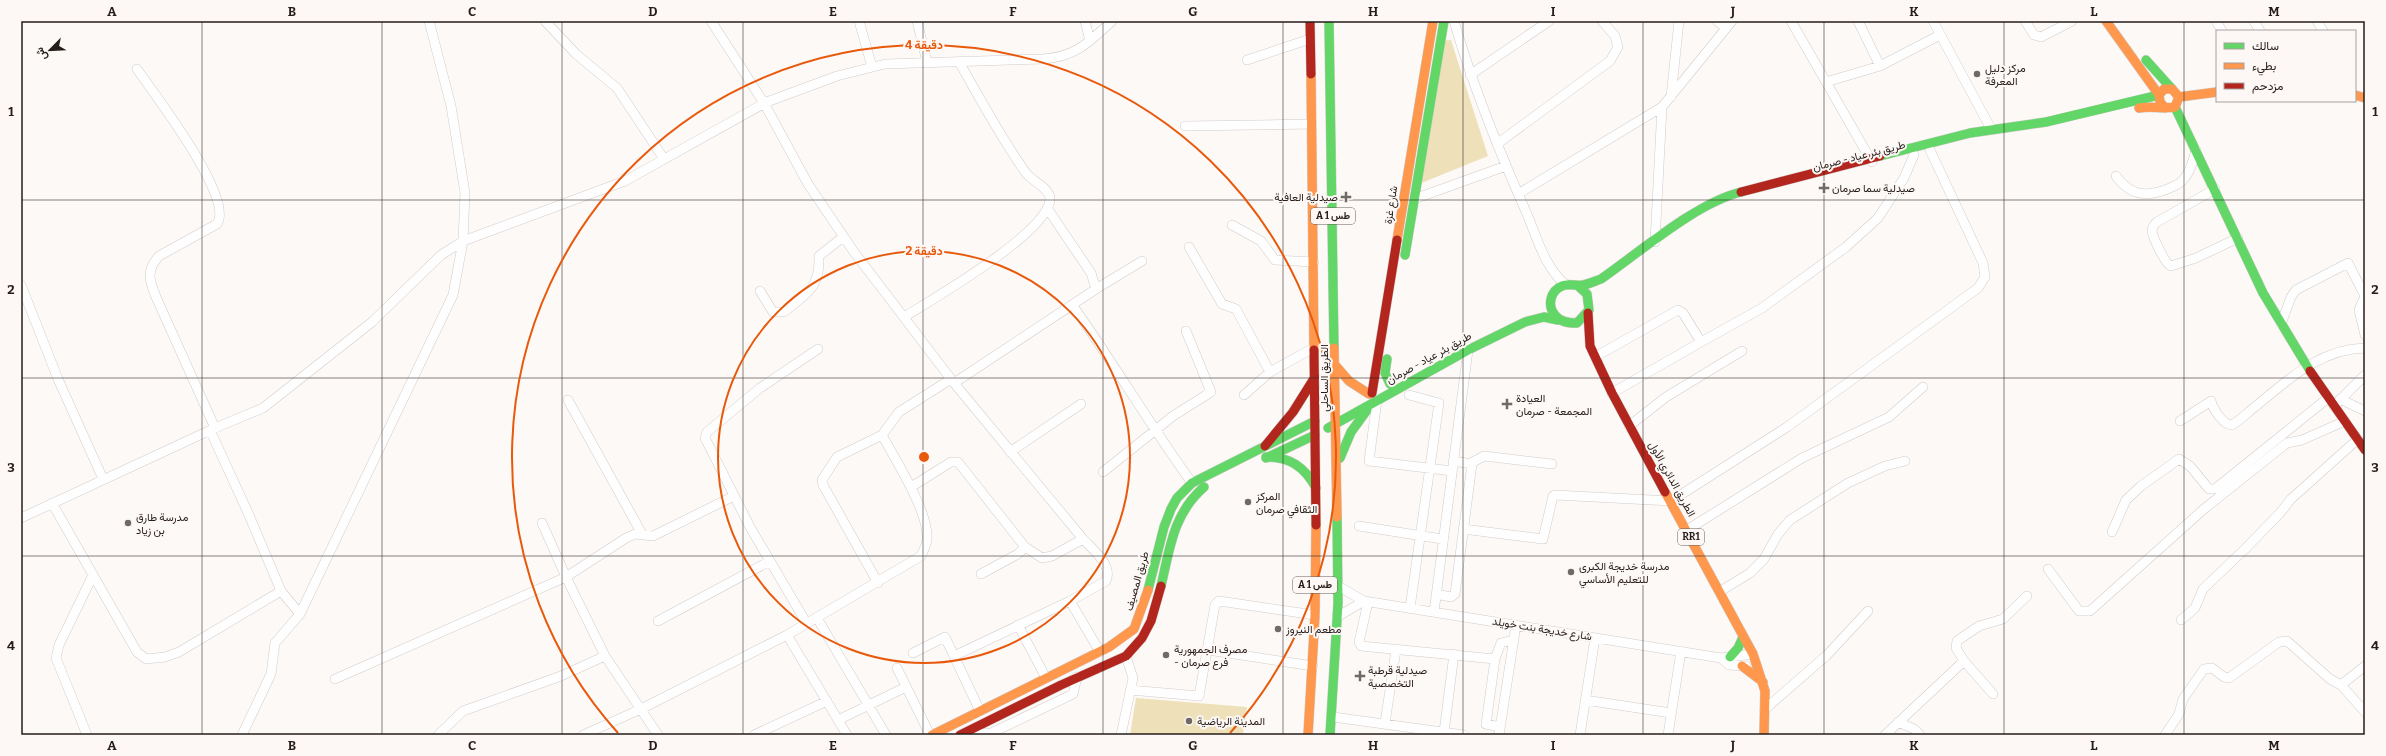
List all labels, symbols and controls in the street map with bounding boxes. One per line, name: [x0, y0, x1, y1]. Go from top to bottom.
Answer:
text: A: [107, 4, 117, 19]
text: B: [288, 4, 296, 19]
text: C: [468, 4, 476, 19]
text: D: [648, 4, 658, 19]
text: E: [829, 4, 837, 19]
text: F: [1009, 4, 1017, 19]
text: G: [1188, 4, 1198, 19]
text: H: [1368, 4, 1378, 19]
text: I: [1551, 4, 1556, 19]
text: J: [1730, 4, 1736, 19]
text: K: [1909, 4, 1919, 19]
text: L: [2090, 4, 2098, 19]
text: M: [2268, 4, 2280, 19]
north arrow: [30, 30, 70, 70]
legend: [2216, 30, 2356, 102]
text: 4 دقيقة: [905, 38, 943, 52]
text: سالك: [2252, 39, 2279, 53]
text: ش: [33, 45, 50, 63]
text: بطيء: [2252, 59, 2276, 76]
place label: مركز دليل المعرفة: [1985, 62, 2026, 88]
marker: مركز دليل المعرفة: [1972, 69, 1982, 79]
text: مزدحم: [2252, 79, 2283, 94]
text: 1: [8, 104, 14, 119]
text: 1: [2372, 104, 2378, 119]
street label: طريق بئر عياد - صرمان: [1811, 138, 1907, 174]
place label: صيدلية سما صرمان: [1832, 182, 1915, 195]
marker: صيدلية سما صرمان: [1819, 183, 1829, 193]
street label: شارع غزة: [1382, 185, 1401, 225]
place label: صيدلية العافية: [1274, 191, 1338, 204]
marker: صيدلية العافية: [1341, 192, 1351, 202]
road number: A 1 طس: [1311, 208, 1355, 224]
text: 2 دقيقة: [905, 244, 943, 258]
text: 2: [7, 282, 15, 297]
text: 2: [2371, 282, 2379, 297]
street label: طريق بئر عياد - صرمان: [1384, 329, 1474, 387]
street label: الطريق الساحلي: [1318, 344, 1334, 412]
place label: العيادة المجمعة - صرمان: [1516, 392, 1592, 418]
marker: العيادة المجمعة - صرمان: [1501, 398, 1513, 410]
street label: الطريق الدائري الأول: [1643, 439, 1698, 520]
centre of rings: [917, 450, 931, 464]
text: 3: [7, 460, 15, 475]
text: 3: [2371, 460, 2379, 475]
place label: المركز الثقافي صرمان: [1255, 490, 1317, 519]
marker: المركز الثقافي صرمان: [1243, 497, 1253, 507]
place label: مدرسة طارق بن زياد: [136, 511, 188, 537]
marker: مدرسة طارق بن زياد: [123, 518, 133, 528]
road number: RR1: [1678, 529, 1704, 545]
street label: طريق المصيف: [1122, 550, 1152, 612]
place label: مدرسة خديجة الكبرى للتعليم الأساسي: [1579, 560, 1670, 589]
marker: مدرسة خديجة الكبرى للتعليم الأساسي: [1566, 567, 1576, 577]
road number: A 1 طس: [1293, 577, 1337, 593]
street label: شارع خديجة بنت خويلد: [1491, 615, 1593, 644]
place label: مطعم النيروز: [1285, 623, 1341, 637]
marker: مطعم النيروز: [1273, 624, 1283, 634]
text: 4: [7, 638, 15, 653]
text: 4: [2371, 638, 2379, 653]
place label: مصرف الجمهورية - فرع صرمان: [1174, 643, 1247, 670]
marker: مصرف الجمهورية - فرع صرمان: [1161, 650, 1171, 660]
place label: صيدلية قرطبة التخصصية: [1368, 664, 1427, 690]
marker: صيدلية قرطبة التخصصية: [1355, 671, 1365, 681]
place label: المدينة الرياضية: [1197, 715, 1265, 728]
marker: المدينة الرياضية: [1184, 716, 1194, 726]
text: A: [107, 738, 117, 753]
text: B: [288, 738, 296, 753]
text: C: [468, 738, 476, 753]
text: D: [648, 738, 658, 753]
text: E: [829, 738, 837, 753]
text: F: [1009, 738, 1017, 753]
text: G: [1188, 738, 1198, 753]
text: H: [1368, 738, 1378, 753]
text: I: [1551, 738, 1556, 753]
text: J: [1730, 738, 1736, 753]
text: K: [1909, 738, 1919, 753]
text: L: [2090, 738, 2098, 753]
text: M: [2268, 738, 2280, 753]

